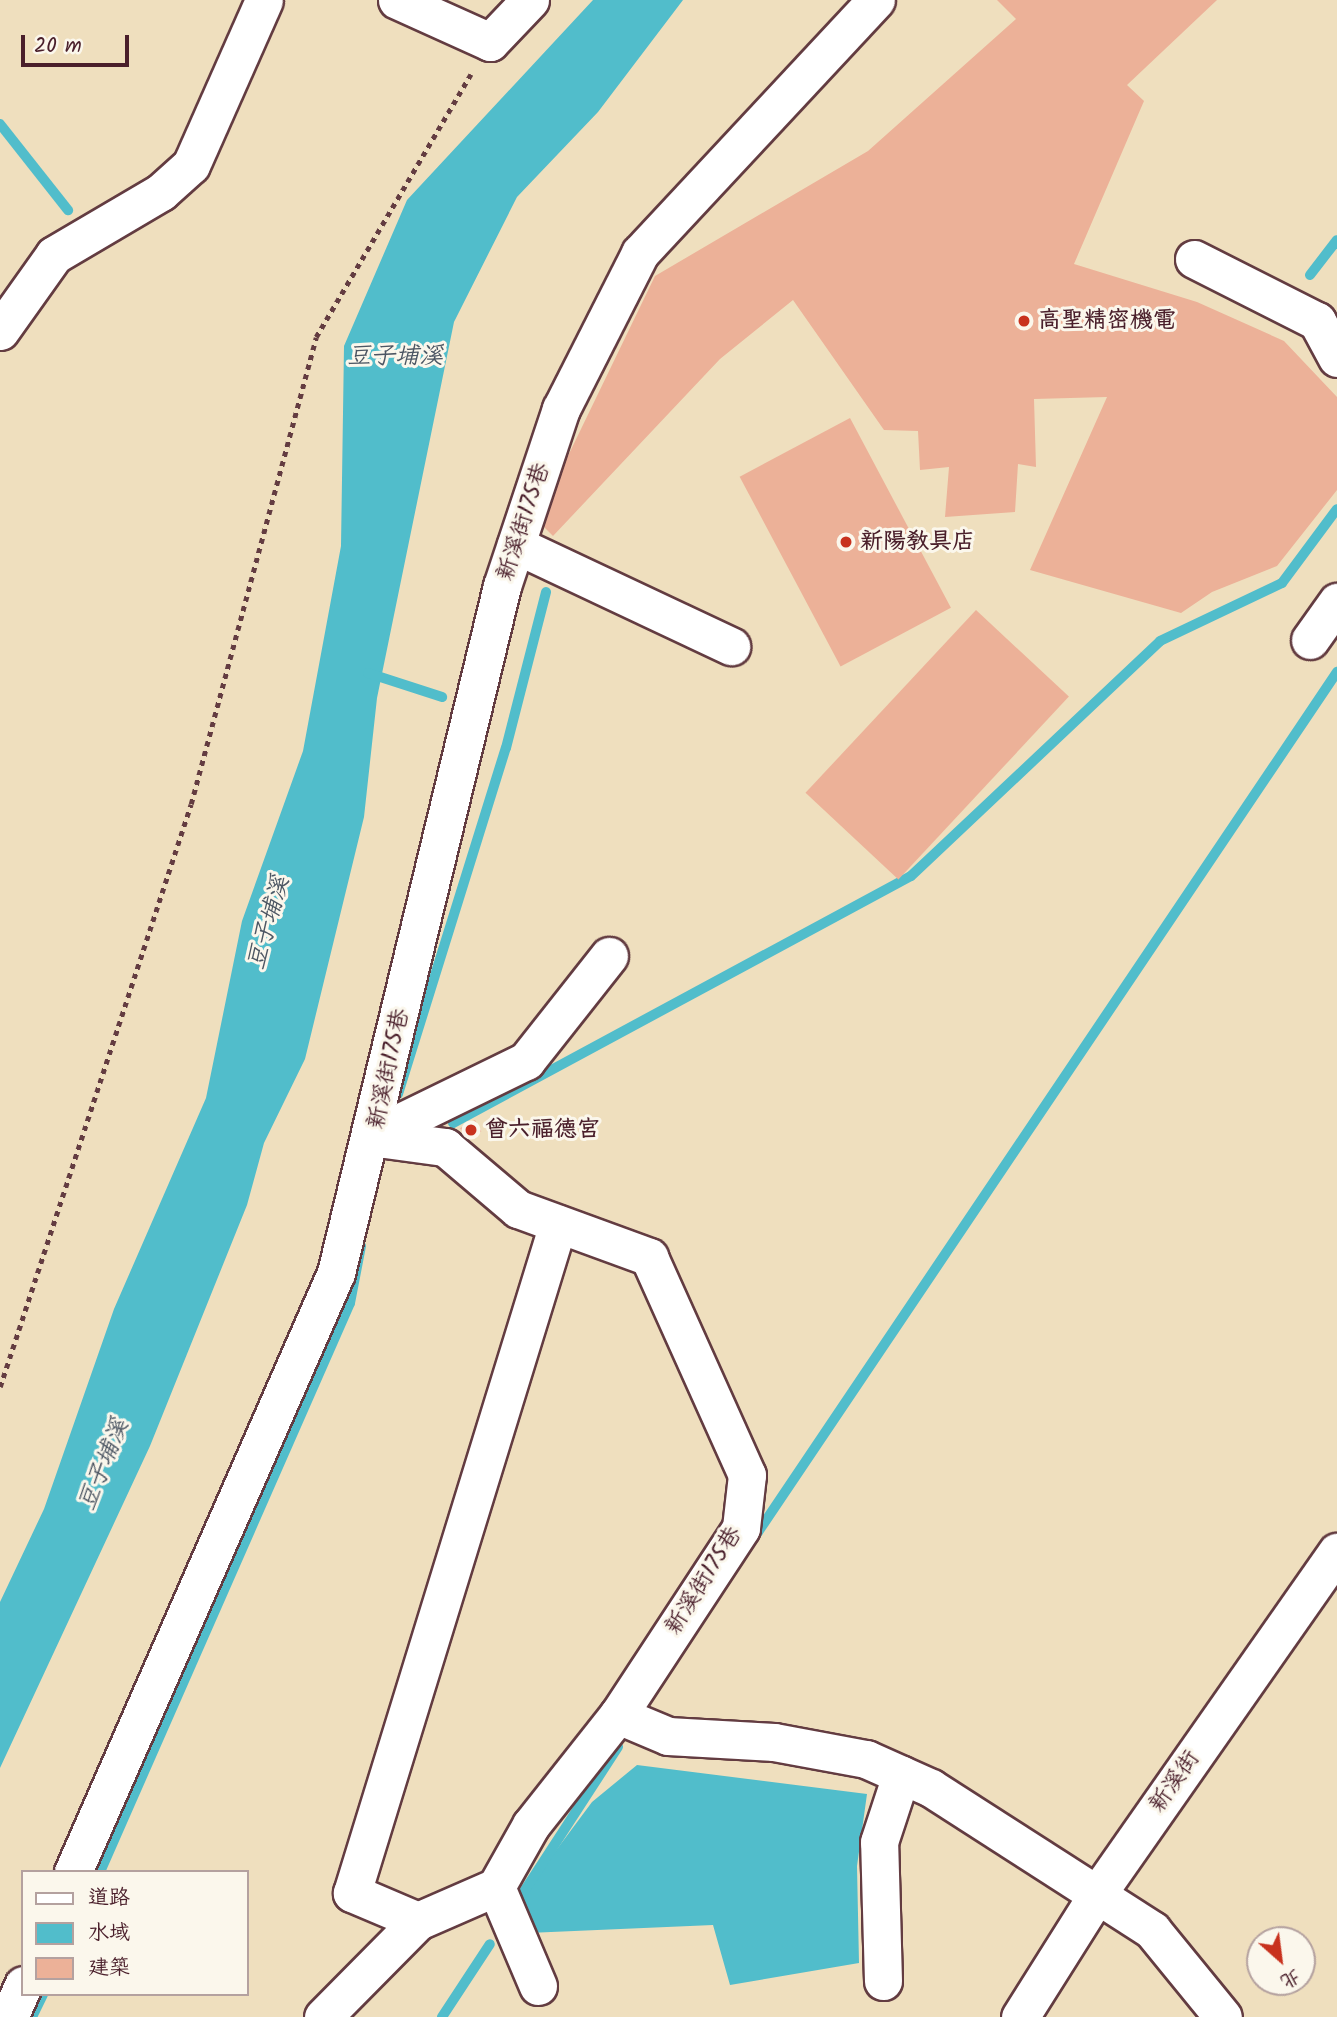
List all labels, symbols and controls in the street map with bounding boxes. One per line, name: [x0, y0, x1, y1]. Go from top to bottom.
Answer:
scale bar: [24, 21, 133, 65]
text: 20 m: [34, 30, 82, 63]
place label: 高聖精密機電: [1038, 307, 1176, 335]
marker: 高聖精密機電: [1016, 313, 1032, 329]
water label: 豆子埔溪: [347, 343, 443, 371]
street label: 新溪街175巷: [492, 460, 556, 584]
place label: 新陽教具店: [860, 528, 975, 556]
marker: 新陽教具店: [838, 534, 854, 550]
water label: 豆子埔溪: [242, 873, 296, 973]
street label: 新溪街175巷: [363, 1006, 415, 1132]
place label: 曾六福德宫: [485, 1116, 600, 1144]
marker: 曾六福德宫: [463, 1122, 479, 1138]
water label: 豆子埔溪: [73, 1415, 135, 1515]
street label: 新溪街175巷: [660, 1522, 748, 1640]
street label: 新溪街: [1144, 1746, 1206, 1818]
legend: [21, 1870, 248, 1996]
text: 道路: [88, 1882, 130, 1915]
text: 水域: [88, 1917, 130, 1950]
north arrow: [1246, 1926, 1316, 1996]
text: 建築: [88, 1952, 130, 1985]
text: 北: [1274, 1960, 1305, 1995]

